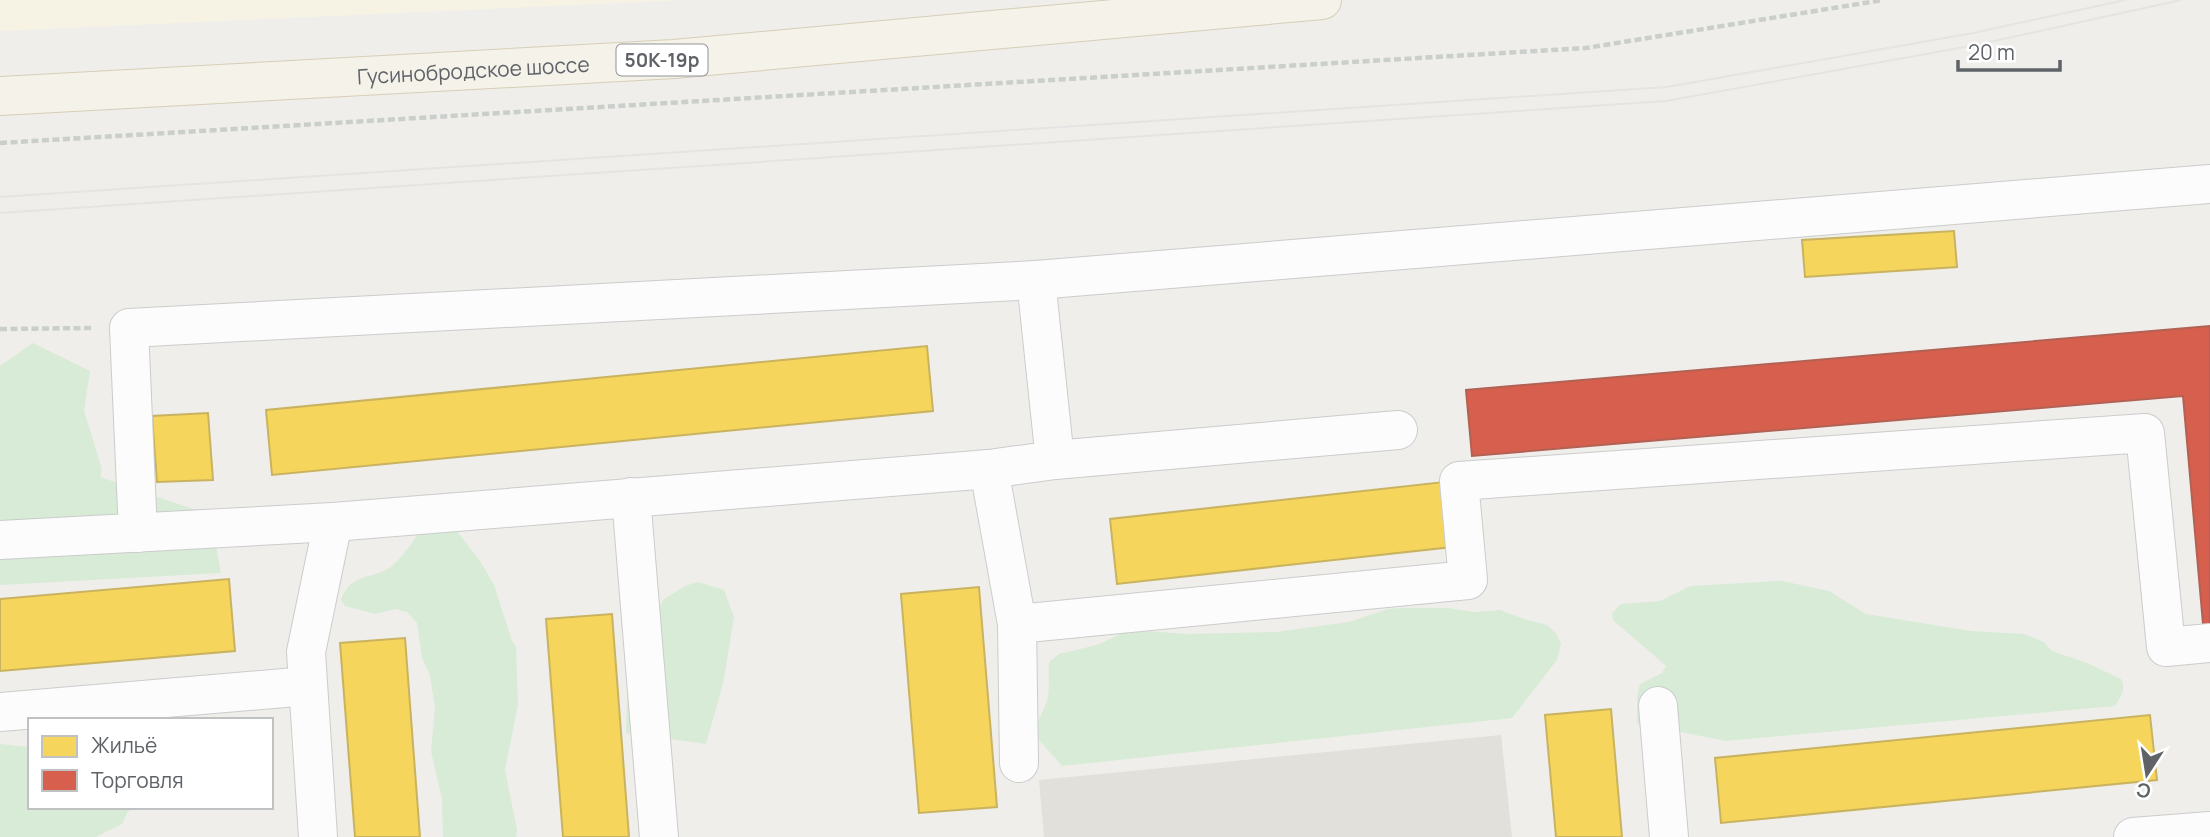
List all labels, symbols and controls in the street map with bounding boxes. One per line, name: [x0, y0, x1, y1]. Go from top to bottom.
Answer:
scale bar: [1958, 28, 2060, 72]
text: 20 m: [1968, 38, 2015, 66]
road number: 50К-19р: [616, 44, 708, 76]
street label: Гусинобродское шоссе: [356, 50, 590, 90]
legend: [28, 718, 273, 809]
text: Жильё: [91, 731, 157, 759]
north arrow: [2112, 739, 2182, 809]
text: Торговля: [91, 766, 184, 794]
text: С: [2134, 776, 2153, 805]

